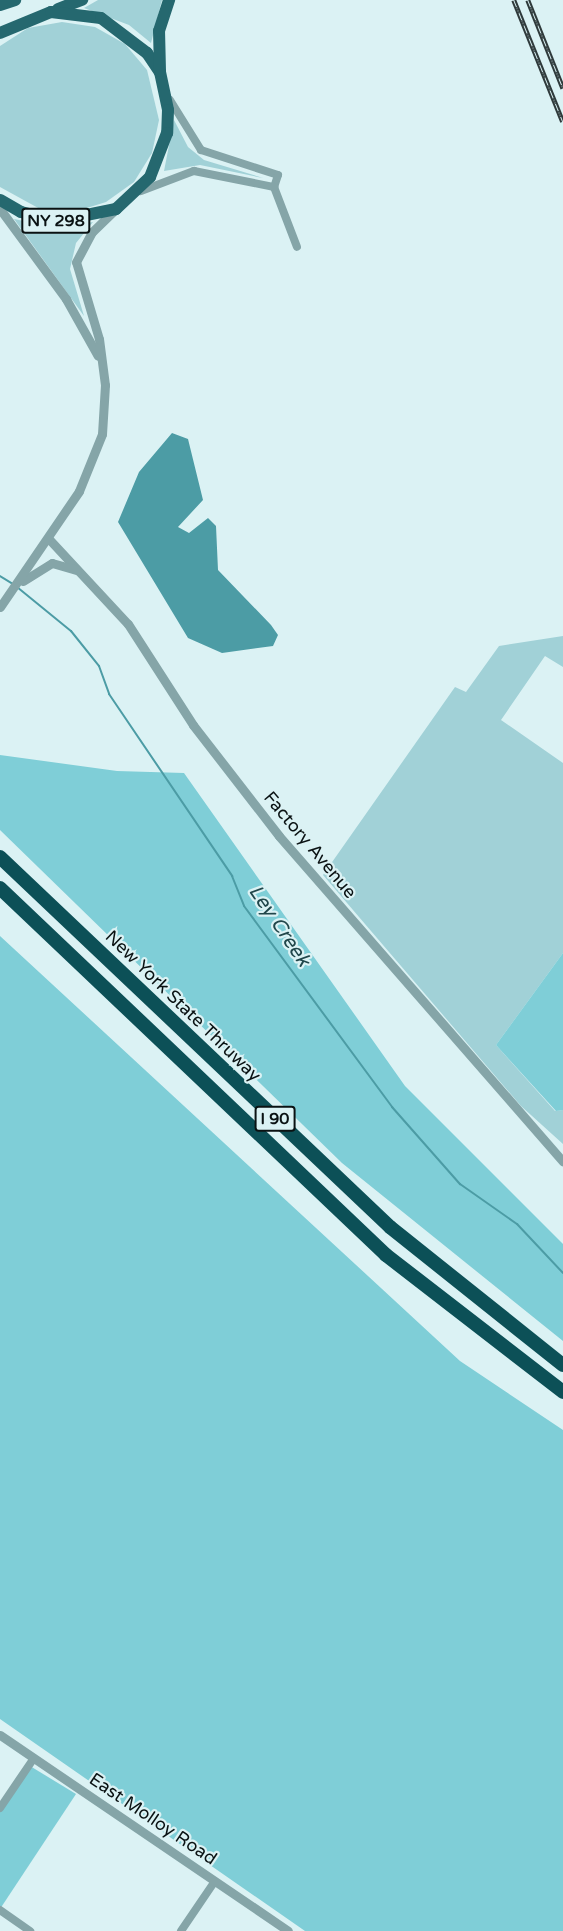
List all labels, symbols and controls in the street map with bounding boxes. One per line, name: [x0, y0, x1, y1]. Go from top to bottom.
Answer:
road number: NY 298: [20, 208, 92, 234]
street label: Factory Avenue: [259, 787, 361, 903]
water label: Ley Creek: [243, 881, 315, 971]
street label: New York State Thruway: [101, 926, 265, 1086]
road number: I 90: [254, 1106, 296, 1132]
street label: East Molloy Road: [85, 1768, 221, 1870]

